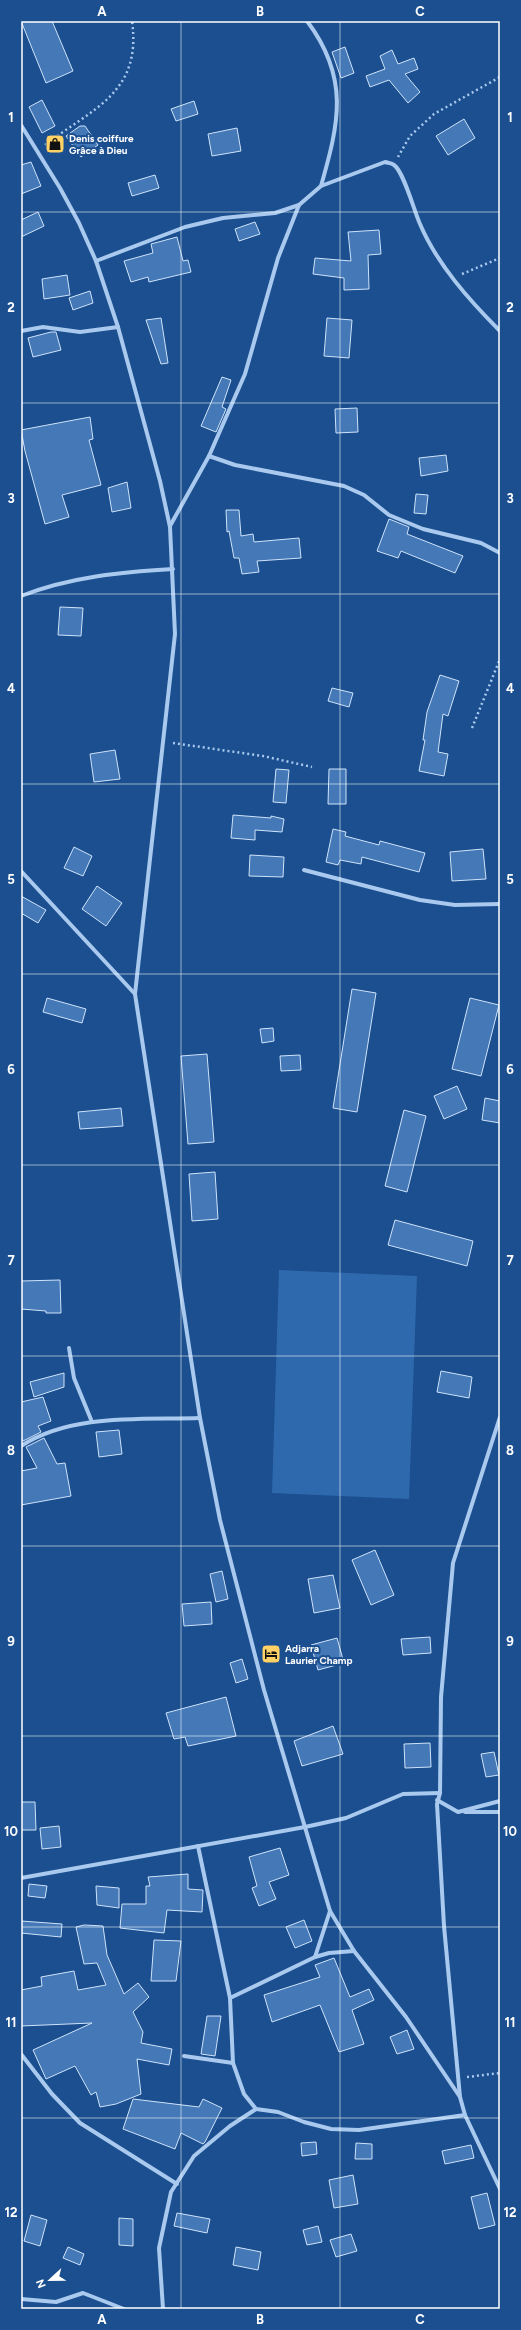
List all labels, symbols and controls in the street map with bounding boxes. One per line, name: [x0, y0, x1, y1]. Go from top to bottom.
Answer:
text: A: [97, 4, 107, 19]
text: B: [256, 4, 264, 19]
text: C: [415, 4, 425, 19]
text: 1: [8, 110, 14, 125]
text: 1: [507, 110, 513, 125]
place label: Denis coiffure Grâce à Dieu: [69, 132, 134, 157]
shop icon: Denis coiffure Grâce à Dieu: [44, 133, 66, 155]
text: 2: [7, 300, 15, 315]
text: 2: [506, 300, 514, 315]
text: 3: [7, 491, 15, 506]
text: 3: [506, 491, 514, 506]
text: 4: [7, 681, 15, 696]
text: 4: [506, 681, 514, 696]
text: 5: [7, 872, 15, 887]
text: 5: [506, 872, 514, 887]
text: 6: [7, 1062, 15, 1077]
text: 6: [506, 1062, 514, 1077]
text: 7: [7, 1253, 15, 1268]
text: 7: [506, 1253, 514, 1268]
text: 8: [7, 1443, 15, 1458]
text: 8: [506, 1443, 514, 1458]
text: 9: [7, 1634, 15, 1649]
text: 9: [506, 1634, 514, 1649]
place label: Adjarra Laurier Champ: [285, 1642, 353, 1667]
hotel icon: Adjarra Laurier Champ: [260, 1643, 282, 1665]
text: 10: [4, 1824, 18, 1839]
text: 10: [503, 1824, 517, 1839]
text: 11: [6, 2015, 16, 2030]
text: 11: [505, 2015, 515, 2030]
text: 12: [4, 2205, 18, 2220]
text: 12: [503, 2205, 517, 2220]
north arrow: [30, 2260, 70, 2300]
text: N: [34, 2277, 49, 2290]
text: A: [97, 2312, 107, 2327]
text: B: [256, 2312, 264, 2327]
text: C: [415, 2312, 425, 2327]

